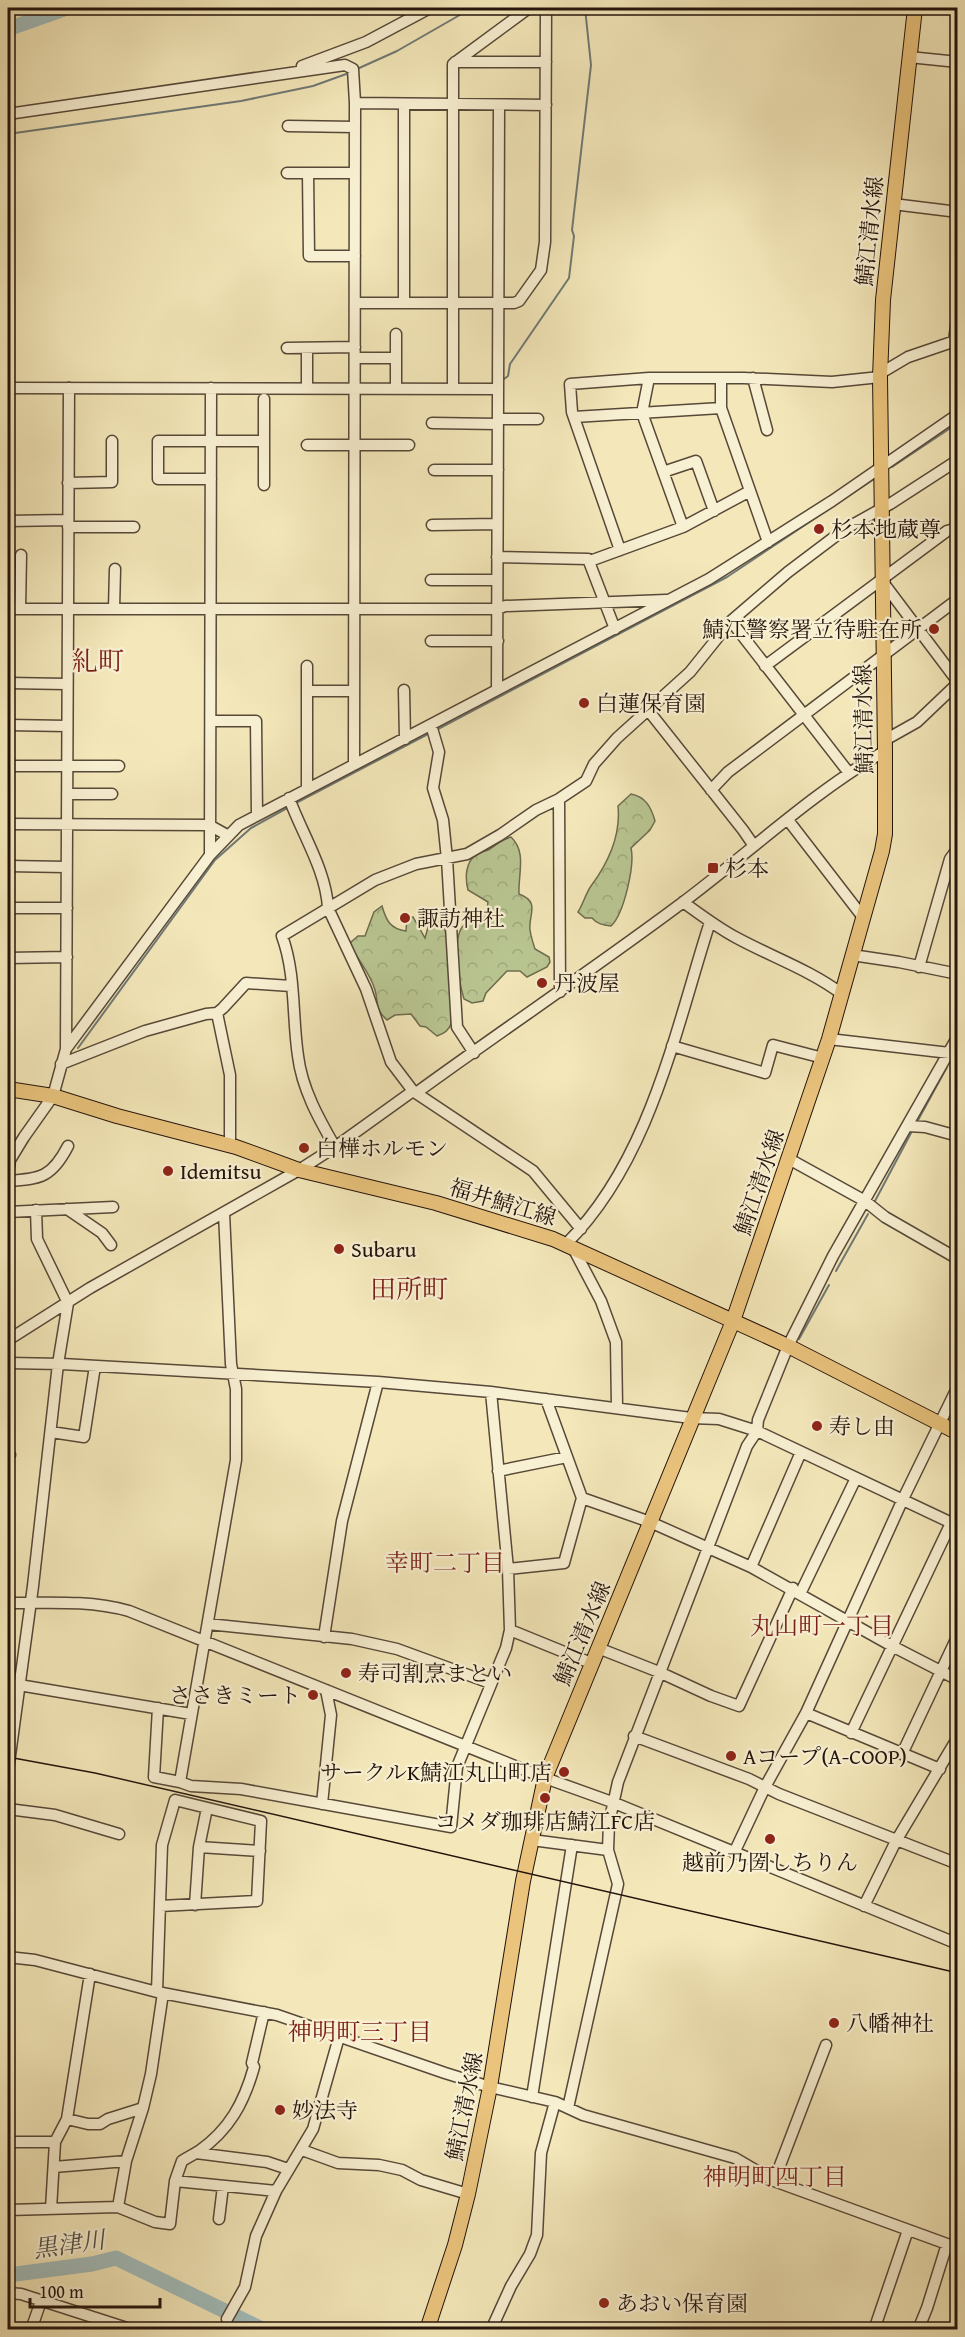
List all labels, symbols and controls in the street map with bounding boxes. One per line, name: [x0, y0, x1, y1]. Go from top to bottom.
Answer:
street label: 鯖江清水線: [847, 175, 891, 287]
place label: 杉本地蔵尊: [831, 513, 941, 545]
marker: 杉本地蔵尊: [812, 522, 826, 536]
place label: 鯖江警察署立待駐在所: [702, 613, 922, 645]
marker: 鯖江警察署立待駐在所: [927, 622, 941, 636]
district label: 糺町: [72, 641, 124, 680]
street label: 鯖江清水線: [846, 664, 880, 774]
place label: 白蓮保育園: [596, 687, 706, 719]
marker: 白蓮保育園: [577, 696, 591, 710]
place label: 杉本: [725, 852, 769, 884]
marker: 杉本: [706, 861, 720, 875]
place label: 諏訪神社: [417, 902, 505, 934]
marker: 諏訪神社: [398, 911, 412, 925]
place label: 丹波屋: [554, 967, 620, 999]
marker: 丹波屋: [535, 976, 549, 990]
street label: 鯖江清水線: [726, 1125, 792, 1239]
place label: 白樺ホルモン: [316, 1132, 448, 1164]
marker: 白樺ホルモン: [297, 1141, 311, 1155]
place label: Idemitsu: [180, 1155, 261, 1187]
marker: Idemitsu: [161, 1164, 175, 1178]
street label: 福井鯖江線: [446, 1171, 560, 1233]
place label: Subaru: [351, 1233, 416, 1265]
marker: Subaru: [332, 1242, 346, 1256]
district label: 田所町: [370, 1269, 448, 1308]
place label: 寿し由: [829, 1410, 895, 1442]
marker: 寿し由: [810, 1419, 824, 1433]
district label: 幸町二丁目: [385, 1545, 505, 1580]
street label: 鯖江清水線: [546, 1576, 618, 1690]
district label: 丸山町一丁目: [750, 1608, 894, 1643]
place label: 寿司割烹まとい: [358, 1657, 512, 1689]
marker: 寿司割烹まとい: [339, 1666, 353, 1680]
place label: ささきミート: [169, 1679, 301, 1711]
marker: ささきミート: [306, 1688, 320, 1702]
place label: Aコープ(A-COOP): [743, 1740, 907, 1772]
marker: Aコープ(A-COOP): [724, 1749, 738, 1763]
place label: サークルK鯖江丸山町店: [320, 1756, 552, 1788]
marker: サークルK鯖江丸山町店: [557, 1765, 571, 1779]
marker: コメダ珈琲店鯖江FC店: [538, 1791, 552, 1805]
place label: コメダ珈琲店鯖江FC店: [435, 1805, 655, 1837]
marker: 越前乃圀しちりん: [763, 1832, 777, 1846]
place label: 越前乃圀しちりん: [682, 1846, 858, 1878]
place label: 八幡神社: [846, 2007, 934, 2039]
district label: 神明町三丁目: [288, 2014, 432, 2049]
marker: 八幡神社: [827, 2016, 841, 2030]
street label: 鯖江清水線: [438, 2049, 490, 2163]
place label: 妙法寺: [292, 2094, 358, 2126]
marker: 妙法寺: [273, 2103, 287, 2117]
district label: 神明町四丁目: [703, 2159, 847, 2194]
water label: 黒津川: [31, 2221, 110, 2266]
scale bar: [30, 2271, 160, 2309]
text: 100 m: [39, 2278, 84, 2305]
place label: あおい保育園: [616, 2287, 748, 2319]
marker: あおい保育園: [597, 2296, 611, 2310]

